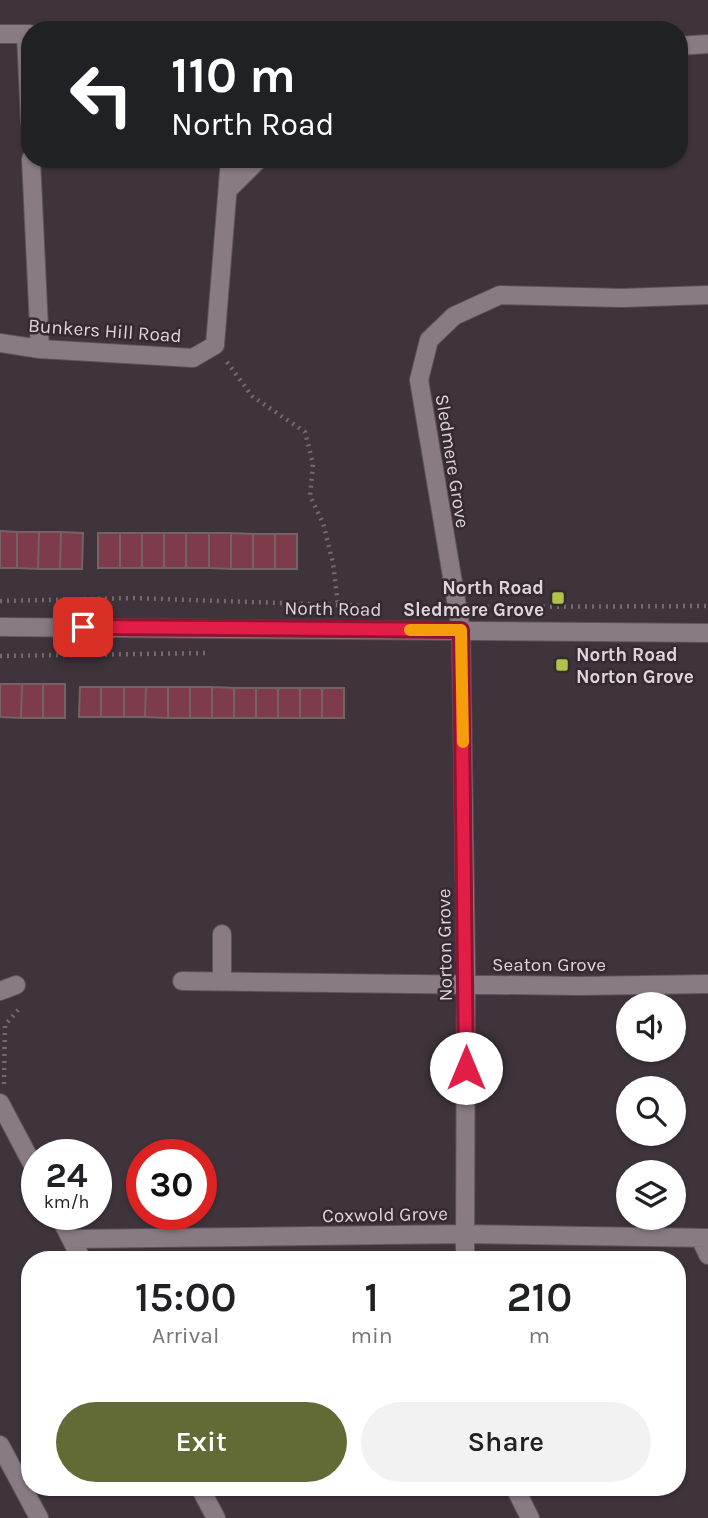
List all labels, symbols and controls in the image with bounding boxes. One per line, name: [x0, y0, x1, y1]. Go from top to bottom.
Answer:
text: 110 m: [171, 47, 296, 104]
icon: left: [56, 49, 147, 140]
text: North Road: [171, 106, 335, 143]
street label: Bunkers Hill Road: [27, 315, 182, 347]
street label: Sledmere Grove: [431, 393, 473, 530]
place label: North Road Sledmere Grove: [403, 577, 544, 621]
marker: North Road Sledmere Grove: [550, 590, 566, 606]
pin: [53, 597, 113, 657]
street label: North Road: [284, 597, 382, 621]
icon: arrive: [64, 608, 102, 646]
place label: North Road Norton Grove: [576, 644, 694, 688]
marker: North Road Norton Grove: [554, 657, 570, 673]
street label: Norton Grove: [433, 889, 457, 1001]
street label: Seaton Grove: [492, 954, 606, 976]
map controls: [616, 992, 686, 1230]
button: sound: [616, 992, 686, 1062]
position arrow: [429, 1031, 503, 1105]
button: search: [616, 1076, 686, 1146]
speed limit sign: 30: [126, 1139, 217, 1230]
text: 24: [46, 1155, 88, 1196]
button: layers: [616, 1160, 686, 1230]
text: km/h: [44, 1191, 89, 1213]
street label: Coxwold Grove: [322, 1203, 448, 1227]
text: 15:00: [135, 1272, 237, 1322]
text: 1: [364, 1272, 379, 1322]
text: 210: [506, 1272, 572, 1322]
text: Arrival: [152, 1322, 219, 1349]
text: min: [350, 1322, 393, 1349]
text: m: [529, 1322, 550, 1349]
button: Exit: [56, 1402, 347, 1482]
button: Share: [361, 1402, 651, 1482]

